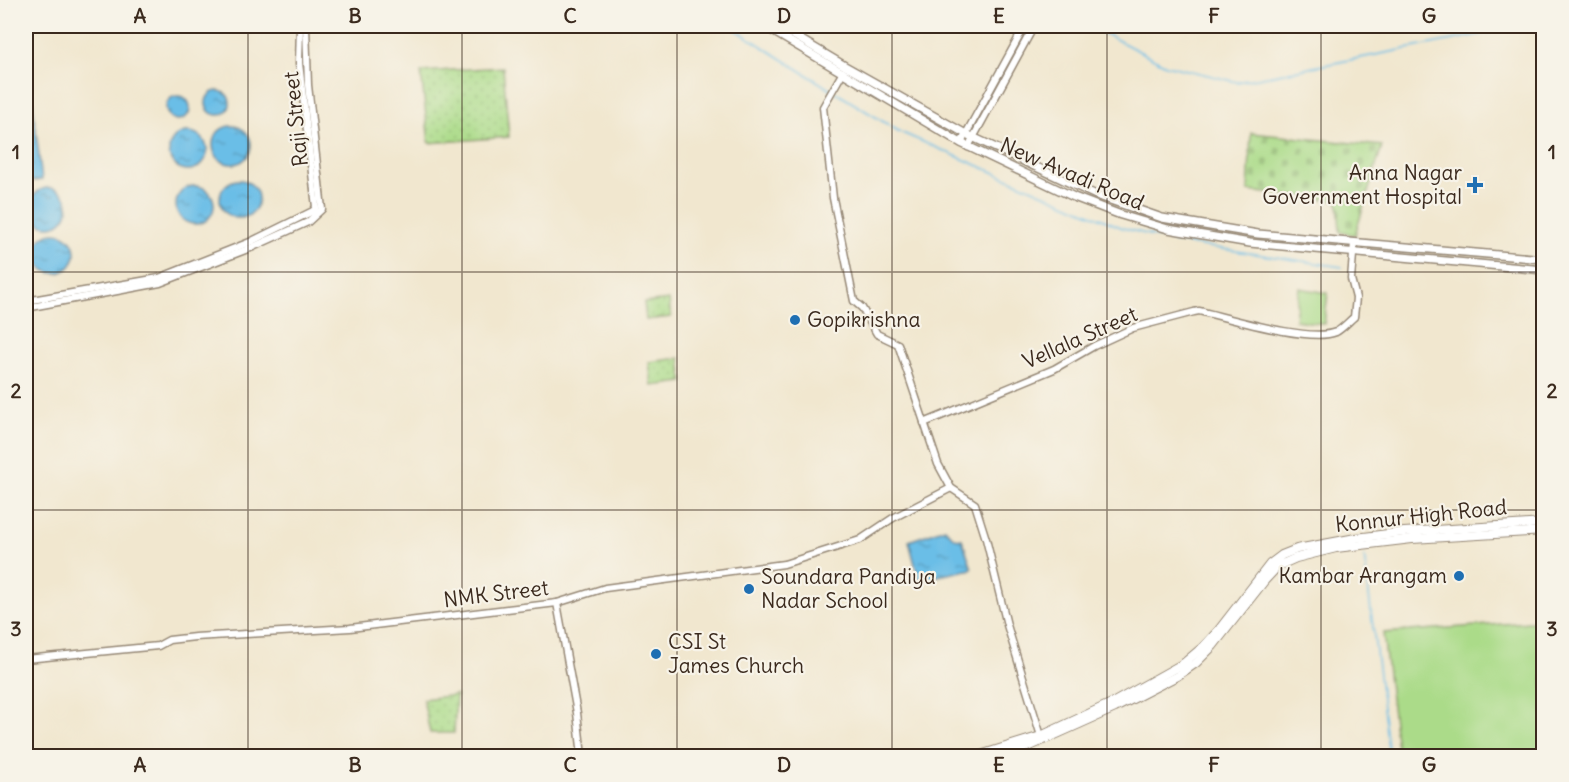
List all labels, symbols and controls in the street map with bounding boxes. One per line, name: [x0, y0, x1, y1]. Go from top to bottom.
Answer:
text: A: [134, 3, 147, 28]
text: B: [348, 3, 362, 28]
text: C: [563, 3, 577, 28]
text: D: [777, 3, 791, 28]
text: E: [993, 3, 1005, 28]
text: F: [1208, 3, 1220, 28]
text: G: [1422, 3, 1436, 28]
street label: Raji Street: [277, 70, 314, 168]
street label: New Avadi Road: [996, 131, 1148, 216]
text: 1: [12, 139, 20, 164]
text: 1: [1548, 139, 1556, 164]
place label: Anna Nagar Government Hospital: [1262, 159, 1462, 210]
marker: Anna Nagar Government Hospital: [1466, 176, 1484, 194]
street label: Vellala Street: [1018, 300, 1141, 375]
place label: Gopikrishna: [807, 306, 920, 333]
marker: Gopikrishna: [788, 313, 802, 327]
text: 2: [11, 378, 22, 403]
text: 2: [1547, 378, 1558, 403]
street label: Konnur High Road: [1334, 493, 1508, 538]
place label: Kambar Arangam: [1279, 562, 1447, 589]
place label: Soundara Pandiya Nadar School: [761, 563, 936, 614]
marker: Kambar Arangam: [1452, 569, 1466, 583]
street label: NMK Street: [442, 574, 550, 613]
marker: Soundara Pandiya Nadar School: [742, 582, 756, 596]
text: 3: [10, 616, 22, 641]
text: 3: [1546, 616, 1558, 641]
place label: CSI St James Church: [668, 628, 804, 679]
marker: CSI St James Church: [649, 647, 663, 661]
text: A: [134, 752, 147, 777]
text: B: [348, 752, 362, 777]
text: C: [563, 752, 577, 777]
text: D: [777, 752, 791, 777]
text: E: [993, 752, 1005, 777]
text: F: [1208, 752, 1220, 777]
text: G: [1422, 752, 1436, 777]

